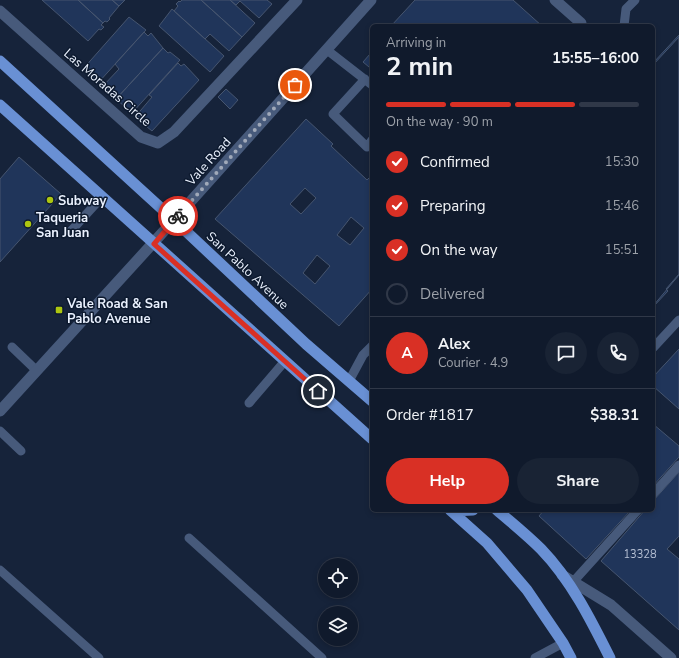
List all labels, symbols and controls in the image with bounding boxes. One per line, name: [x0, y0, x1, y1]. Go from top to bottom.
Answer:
text: Arriving in: [386, 34, 446, 52]
street label: Las Moradas Circle: [60, 45, 155, 131]
text: 15:55–16:00: [552, 48, 639, 68]
text: 2 min: [386, 49, 453, 84]
pin: [278, 68, 312, 102]
icon: bag: [284, 74, 306, 96]
text: On the way · 90 m: [386, 113, 493, 131]
street label: Vale Road: [182, 134, 235, 191]
icon: check: [386, 151, 408, 173]
text: Confirmed: [420, 152, 490, 172]
text: 15:30: [605, 153, 639, 171]
place label: Subway: [58, 192, 106, 210]
marker: Subway: [45, 195, 55, 205]
icon: check: [386, 195, 408, 217]
courier: [158, 196, 198, 236]
text: Preparing: [420, 196, 485, 216]
text: 15:46: [605, 197, 639, 215]
icon: bike: [167, 205, 189, 227]
place label: Taqueria San Juan: [36, 209, 89, 242]
marker: Taqueria San Juan: [23, 219, 33, 229]
street label: San Pablo Avenue: [202, 228, 292, 314]
icon: check: [386, 239, 408, 261]
text: On the way: [420, 240, 498, 260]
text: 15:51: [605, 241, 639, 259]
text: Delivered: [420, 284, 485, 304]
place label: Vale Road & San Pablo Avenue: [66, 295, 168, 328]
marker: Vale Road & San Pablo Avenue: [54, 305, 64, 315]
button: chat: [545, 332, 587, 374]
button: phone: [597, 332, 639, 374]
text: Alex: [438, 334, 470, 354]
text: A: [401, 343, 413, 363]
text: Courier · 4.9: [438, 354, 508, 372]
pin: [301, 374, 335, 408]
icon: home: [307, 380, 329, 402]
text: Order #1817: [386, 405, 474, 425]
text: $38.31: [590, 405, 639, 425]
button: Help: [386, 458, 509, 504]
button: Share: [517, 458, 639, 504]
house number: 13328: [624, 547, 657, 562]
map controls: [318, 558, 358, 646]
button: locate: [318, 558, 358, 598]
button: layers: [318, 606, 358, 646]

